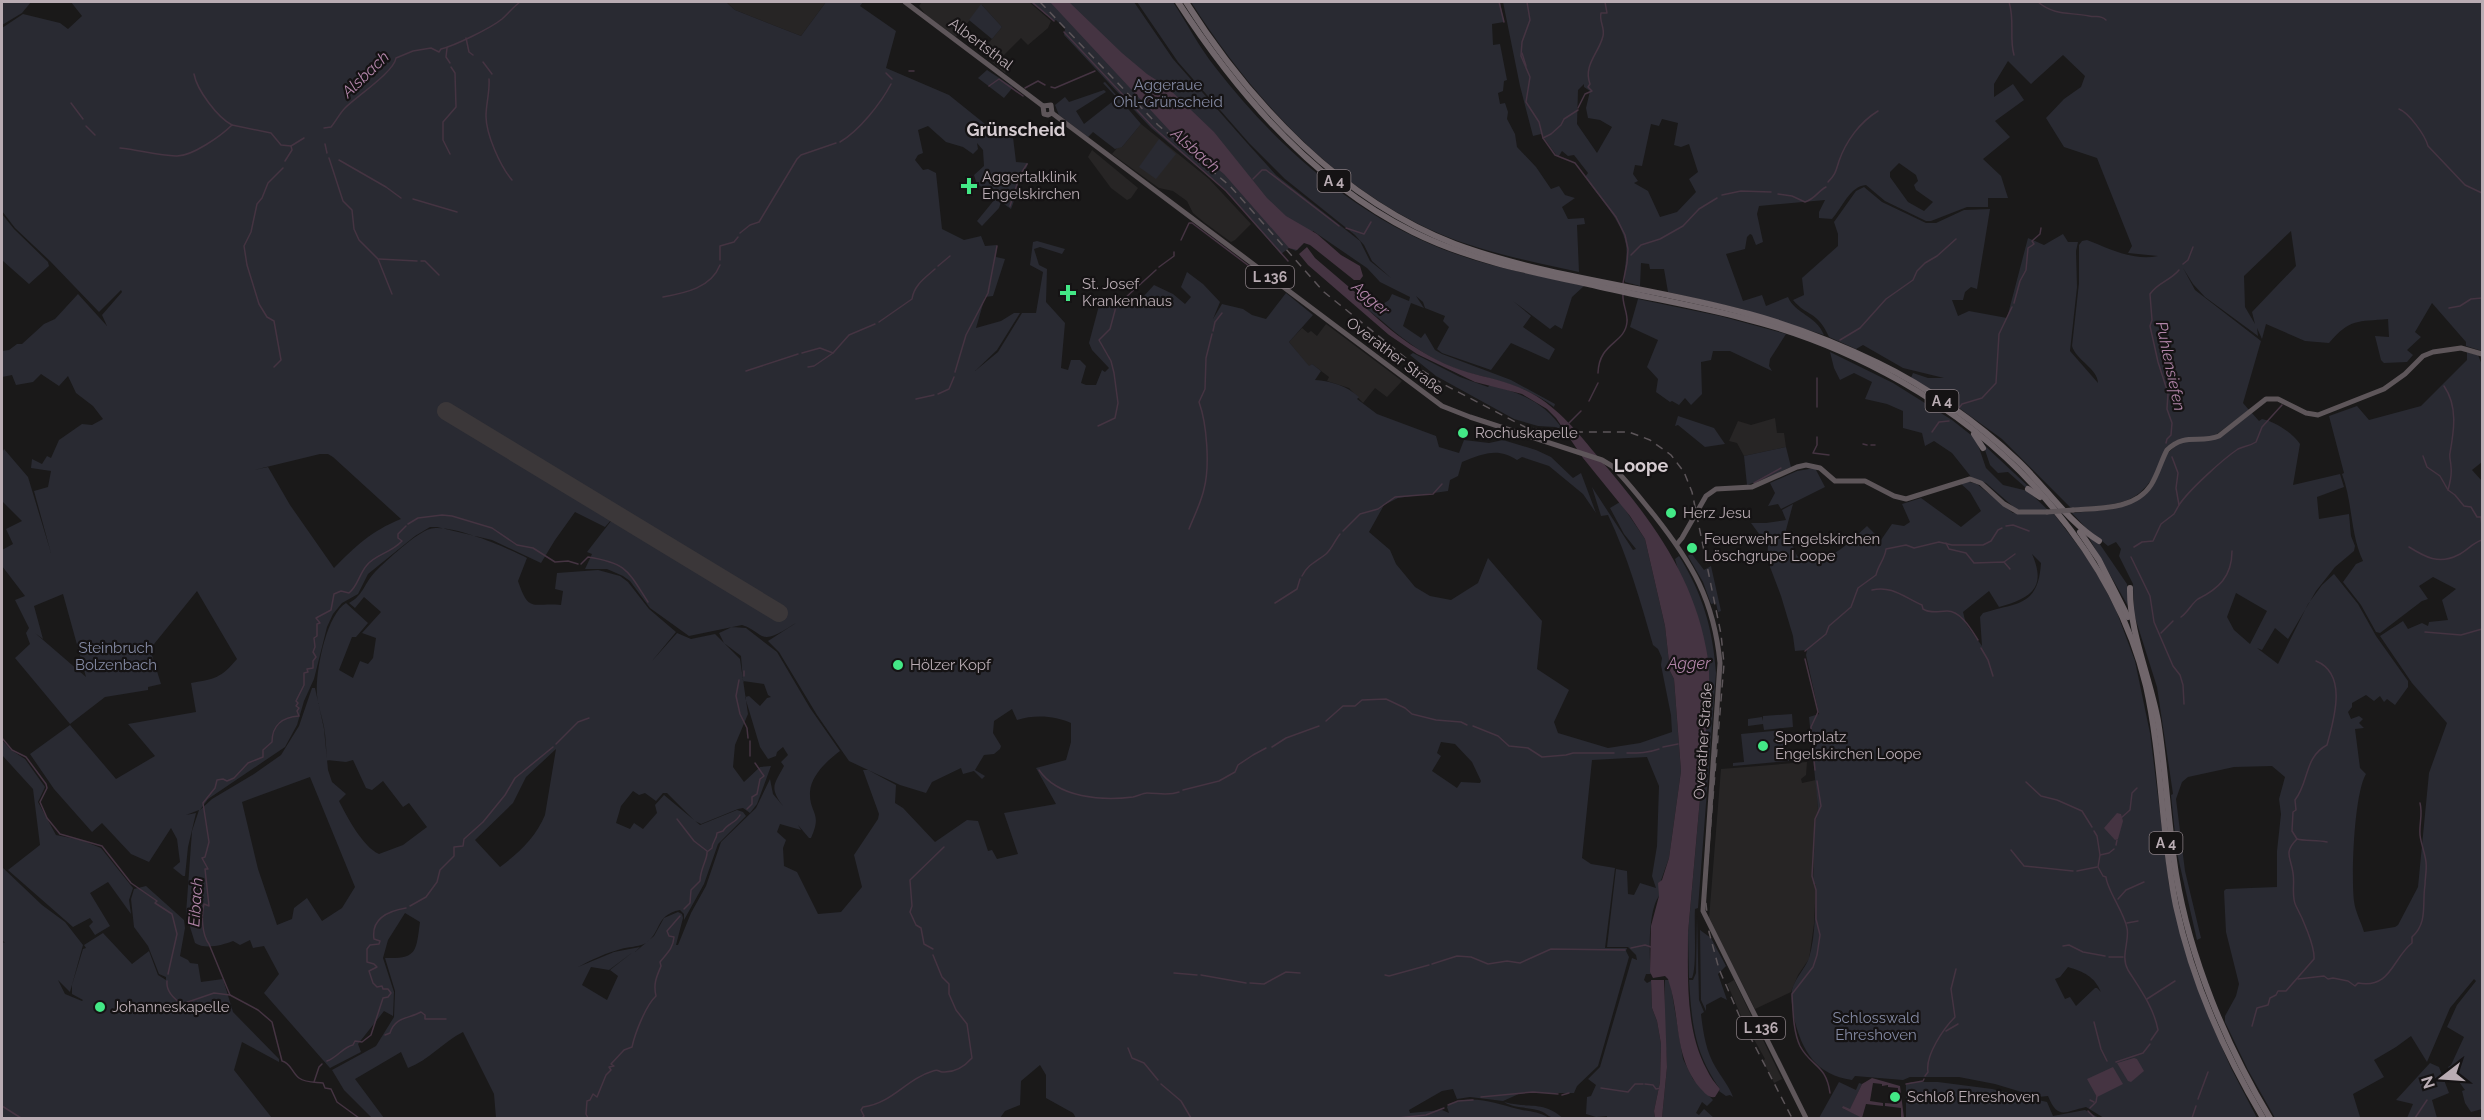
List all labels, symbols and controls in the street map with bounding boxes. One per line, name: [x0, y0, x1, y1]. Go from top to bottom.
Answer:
street label: Albertsthal: [945, 14, 1017, 75]
water label: Alsbach: [337, 47, 393, 102]
park label: Aggeraue Ohl-Grünscheid: [1113, 76, 1223, 111]
district label: Grünscheid: [967, 119, 1065, 140]
water label: Alsbach: [1167, 123, 1224, 177]
place label: Aggertalklinik Engelskirchen: [982, 168, 1080, 203]
road number: A 4: [1318, 170, 1350, 192]
marker: Aggertalklinik Engelskirchen: [960, 177, 978, 195]
road number: L 136: [1246, 266, 1294, 288]
place label: St. Josef Krankenhaus: [1082, 275, 1172, 310]
water label: Agger: [1347, 276, 1394, 320]
marker: St. Josef Krankenhaus: [1059, 284, 1077, 302]
street label: Overather Straße: [1343, 314, 1447, 398]
water label: Puhlensiefen: [2152, 320, 2189, 413]
road number: A 4: [1926, 390, 1958, 412]
place label: Rochuskapelle: [1475, 424, 1578, 442]
marker: Rochuskapelle: [1456, 426, 1470, 440]
district label: Loope: [1614, 455, 1668, 476]
place label: Herz Jesu: [1683, 504, 1751, 522]
marker: Herz Jesu: [1664, 506, 1678, 520]
place label: Feuerwehr Engelskirchen Löschgrupe Loope: [1704, 530, 1880, 565]
marker: Feuerwehr Engelskirchen Löschgrupe Loope: [1685, 541, 1699, 555]
park label: Steinbruch Bolzenbach: [75, 639, 157, 674]
water label: Agger: [1666, 654, 1711, 673]
place label: Hölzer Kopf: [910, 656, 992, 674]
marker: Hölzer Kopf: [891, 658, 905, 672]
street label: Overather Straße: [1690, 682, 1716, 800]
place label: Sportplatz Engelskirchen Loope: [1775, 728, 1921, 763]
marker: Sportplatz Engelskirchen Loope: [1756, 739, 1770, 753]
road number: A 4: [2150, 832, 2182, 854]
water label: Eibach: [184, 877, 207, 927]
place label: Johanneskapelle: [112, 998, 230, 1016]
marker: Johanneskapelle: [93, 1000, 107, 1014]
park label: Schlosswald Ehreshoven: [1832, 1009, 1920, 1044]
road number: L 136: [1737, 1017, 1785, 1039]
north arrow: [2412, 1048, 2472, 1108]
text: N: [2417, 1074, 2439, 1091]
place label: Schloß Ehreshoven: [1907, 1088, 2040, 1106]
marker: Schloß Ehreshoven: [1888, 1090, 1902, 1104]

